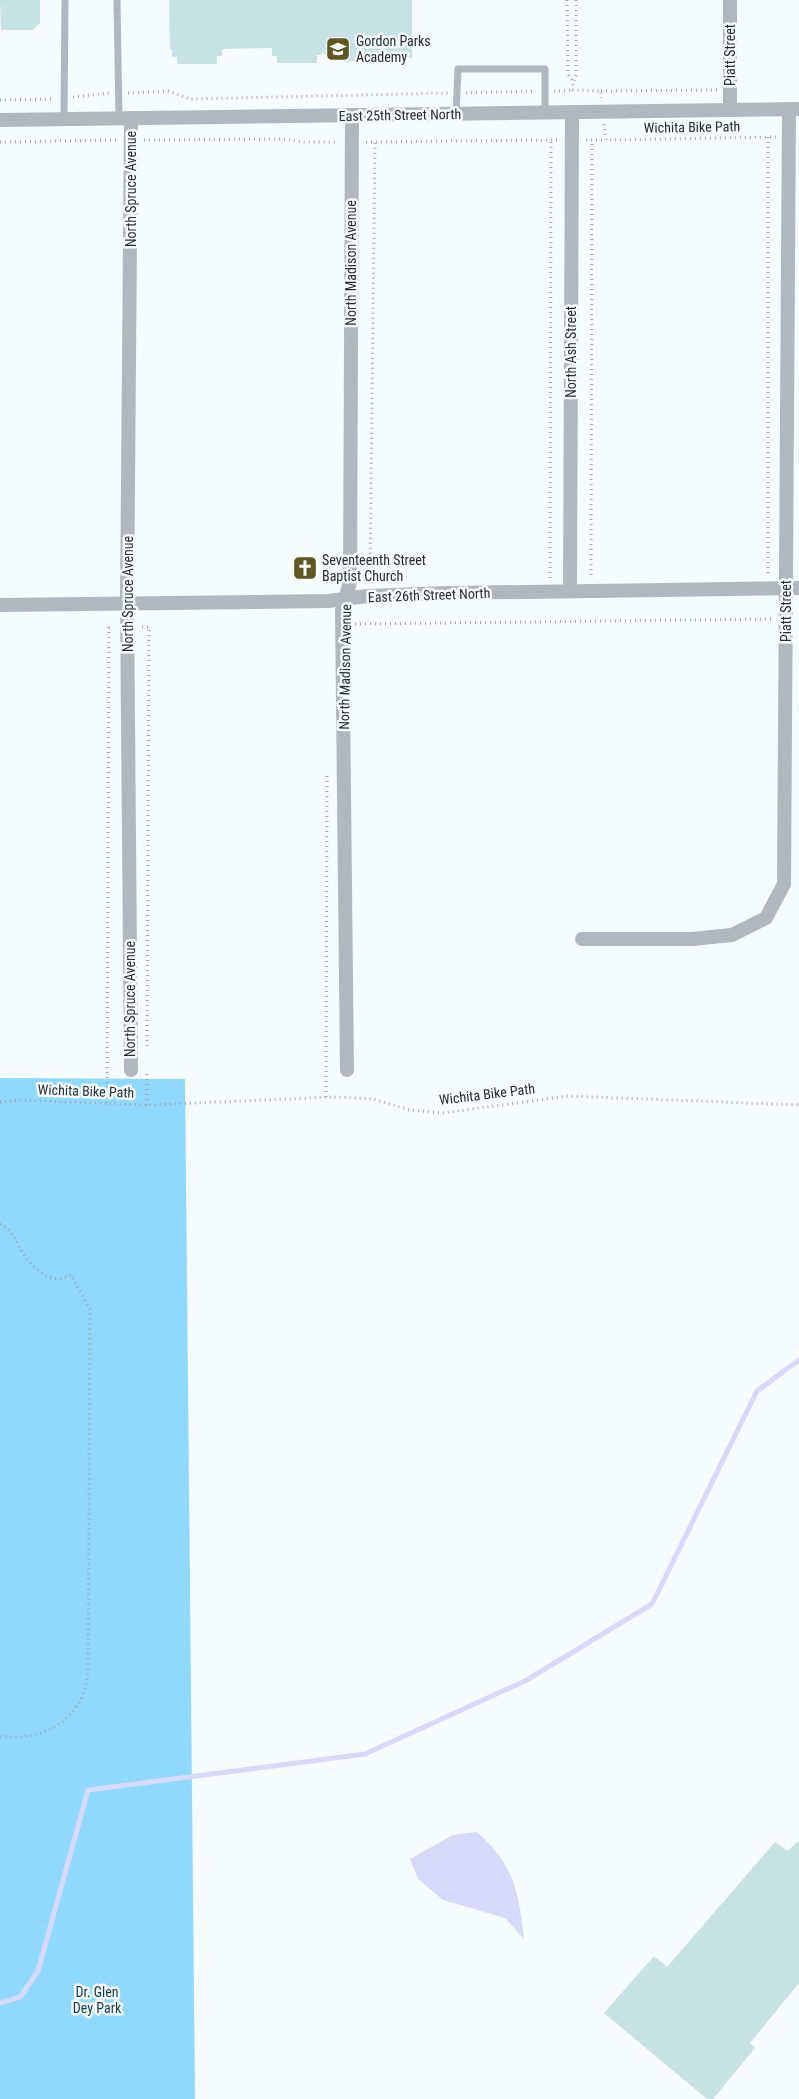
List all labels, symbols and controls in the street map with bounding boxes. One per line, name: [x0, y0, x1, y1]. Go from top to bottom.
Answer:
street label: Piatt Street: [722, 24, 738, 86]
place label: Gordon Parks Academy: [356, 33, 431, 65]
school or university icon: Gordon Parks Academy: [325, 36, 351, 62]
street label: East 25th Street North: [339, 106, 461, 124]
street label: Wichita Bike Path: [644, 118, 740, 136]
street label: North Spruce Avenue: [123, 130, 139, 247]
street label: North Madison Avenue: [343, 200, 359, 326]
street label: North Ash Street: [563, 306, 579, 398]
street label: North Spruce Avenue: [120, 535, 136, 652]
place label: Seventeenth Street Baptist Church: [322, 552, 426, 584]
church icon: Seventeenth Street Baptist Church: [292, 555, 318, 581]
street label: Piatt Street: [778, 580, 794, 642]
street label: East 26th Street North: [367, 585, 491, 605]
street label: North Madison Avenue: [336, 604, 354, 730]
street label: North Spruce Avenue: [122, 940, 138, 1057]
street label: Wichita Bike Path: [438, 1080, 536, 1108]
street label: Wichita Bike Path: [38, 1081, 134, 1101]
park label: Dr. Glen Dey Park: [73, 1984, 122, 2016]

